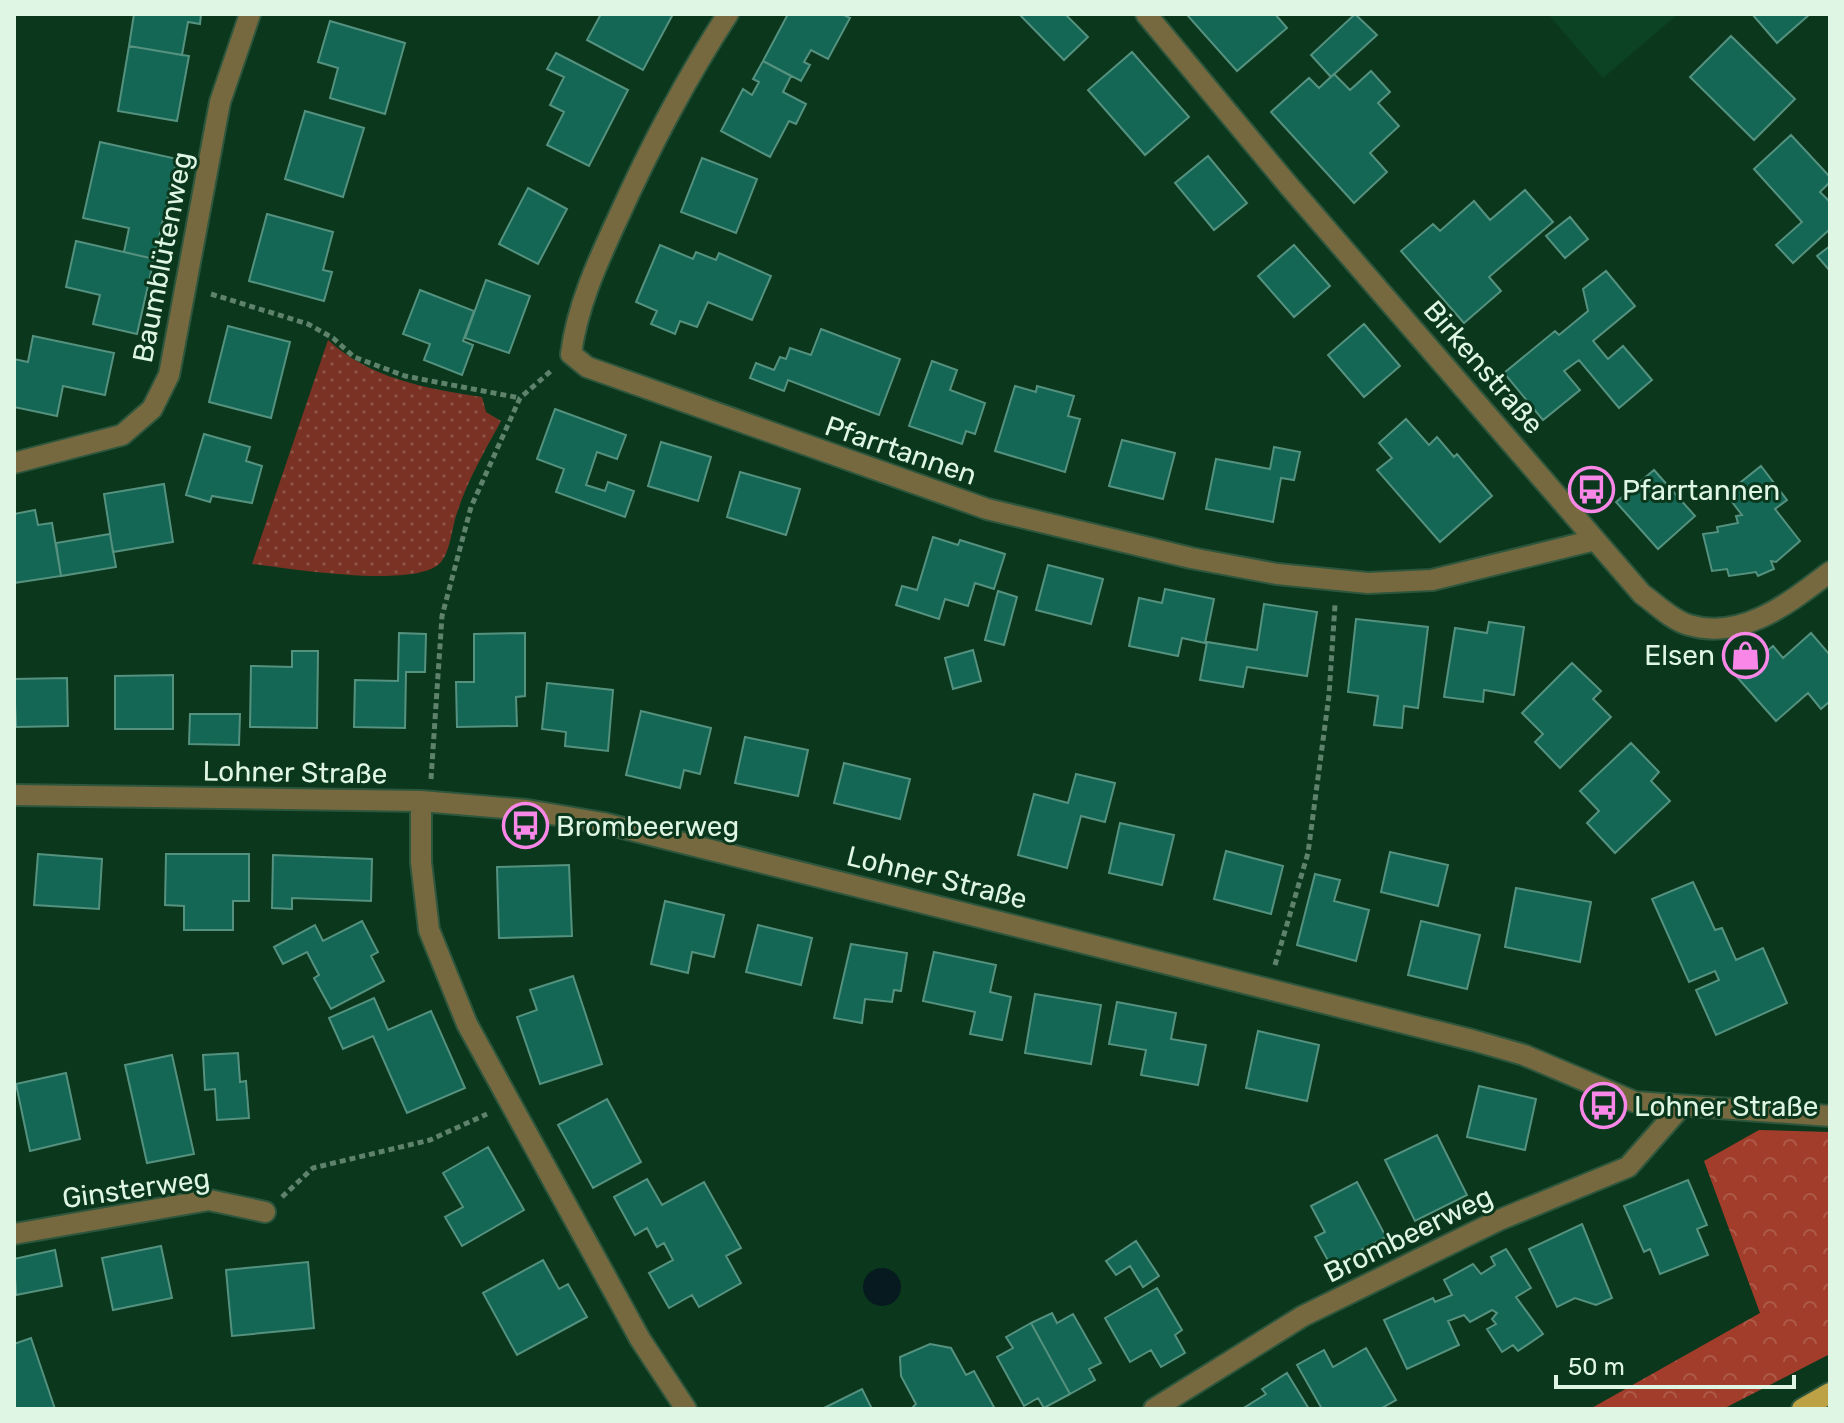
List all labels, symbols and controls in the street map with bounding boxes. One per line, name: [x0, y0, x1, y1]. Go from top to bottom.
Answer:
street label: Baumblütenweg: [126, 149, 199, 365]
street label: Birkenstraße: [1417, 294, 1550, 441]
street label: Pfarrtannen: [821, 409, 981, 492]
bus stop icon: Pfarrtannen: [1567, 466, 1615, 514]
place label: Pfarrtannen: [1622, 474, 1780, 507]
shop icon: Elsen: [1722, 631, 1770, 679]
place label: Elsen: [1644, 639, 1715, 672]
street label: Lohner Straße: [202, 754, 388, 791]
bus stop icon: Brombeerweg: [501, 802, 549, 850]
place label: Brombeerweg: [556, 810, 739, 843]
street label: Lohner Straße: [843, 839, 1030, 916]
bus stop icon: Lohner Straße: [1579, 1082, 1627, 1130]
place label: Lohner Straße: [1634, 1090, 1819, 1123]
street label: Ginsterweg: [60, 1162, 212, 1215]
street label: Brombeerweg: [1319, 1179, 1498, 1289]
scale bar: [1556, 1339, 1794, 1389]
text: 50 m: [1568, 1353, 1625, 1381]

